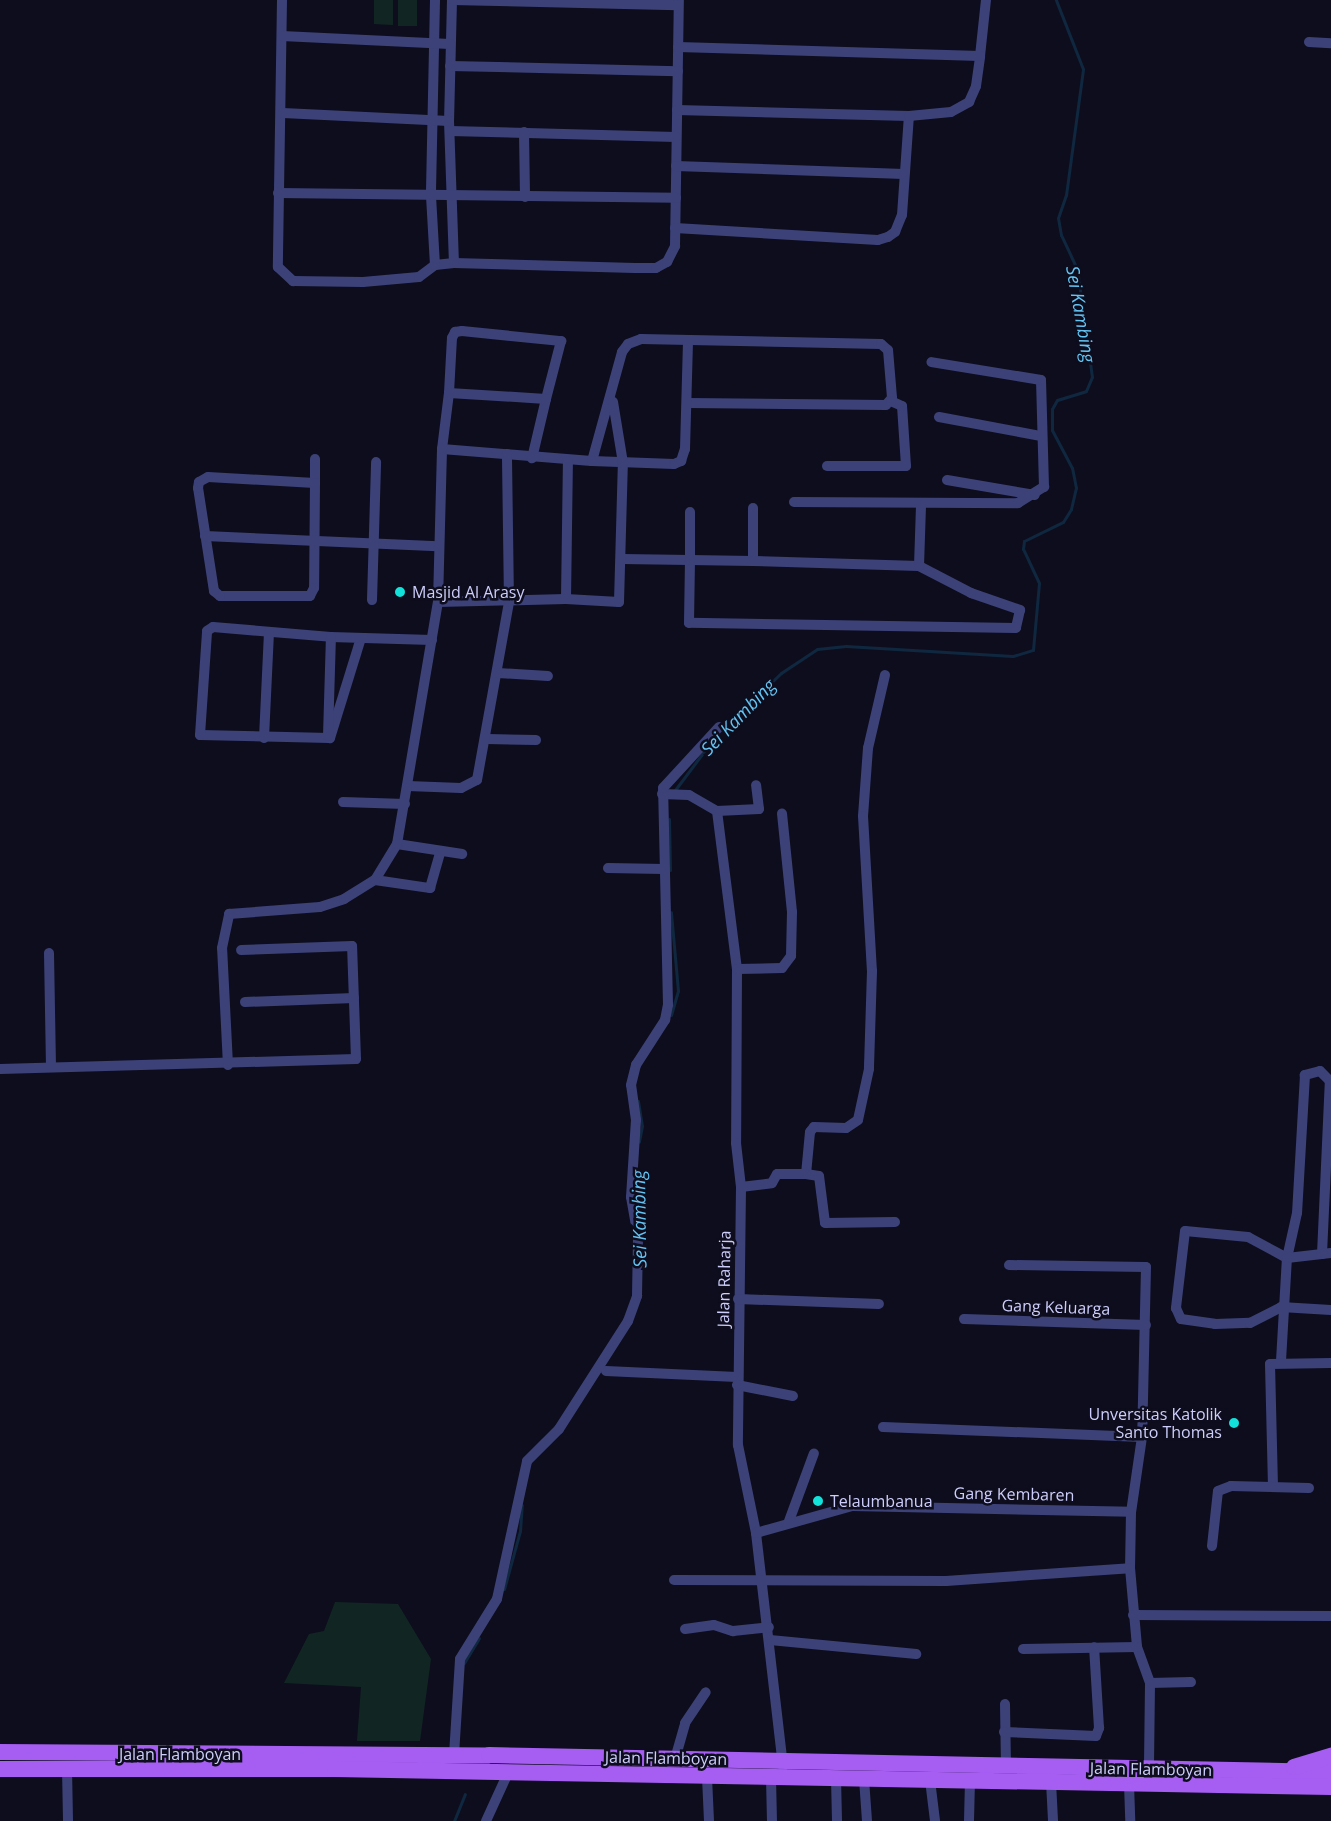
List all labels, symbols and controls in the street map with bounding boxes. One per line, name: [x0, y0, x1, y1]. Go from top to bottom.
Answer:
water label: Sei Kambing: [1062, 264, 1100, 364]
place label: Masjid Al Arasy: [412, 582, 524, 602]
marker: Masjid Al Arasy: [393, 585, 407, 599]
water label: Sei Kambing: [696, 674, 780, 760]
water label: Sei Kambing: [627, 1170, 651, 1268]
street label: Jalan Raharja: [714, 1230, 734, 1328]
street label: Gang Keluarga: [1001, 1296, 1111, 1318]
place label: Unversitas Katolik Santo Thomas: [1088, 1404, 1222, 1442]
marker: Unversitas Katolik Santo Thomas: [1227, 1416, 1241, 1430]
street label: Gang Kembaren: [953, 1483, 1075, 1505]
place label: Telaumbanua: [830, 1491, 933, 1511]
marker: Telaumbanua: [811, 1494, 825, 1508]
street label: Jalan Flamboyan: [119, 1744, 241, 1764]
street label: Jalan Flamboyan: [605, 1747, 727, 1769]
street label: Jalan Flamboyan: [1090, 1758, 1212, 1780]

